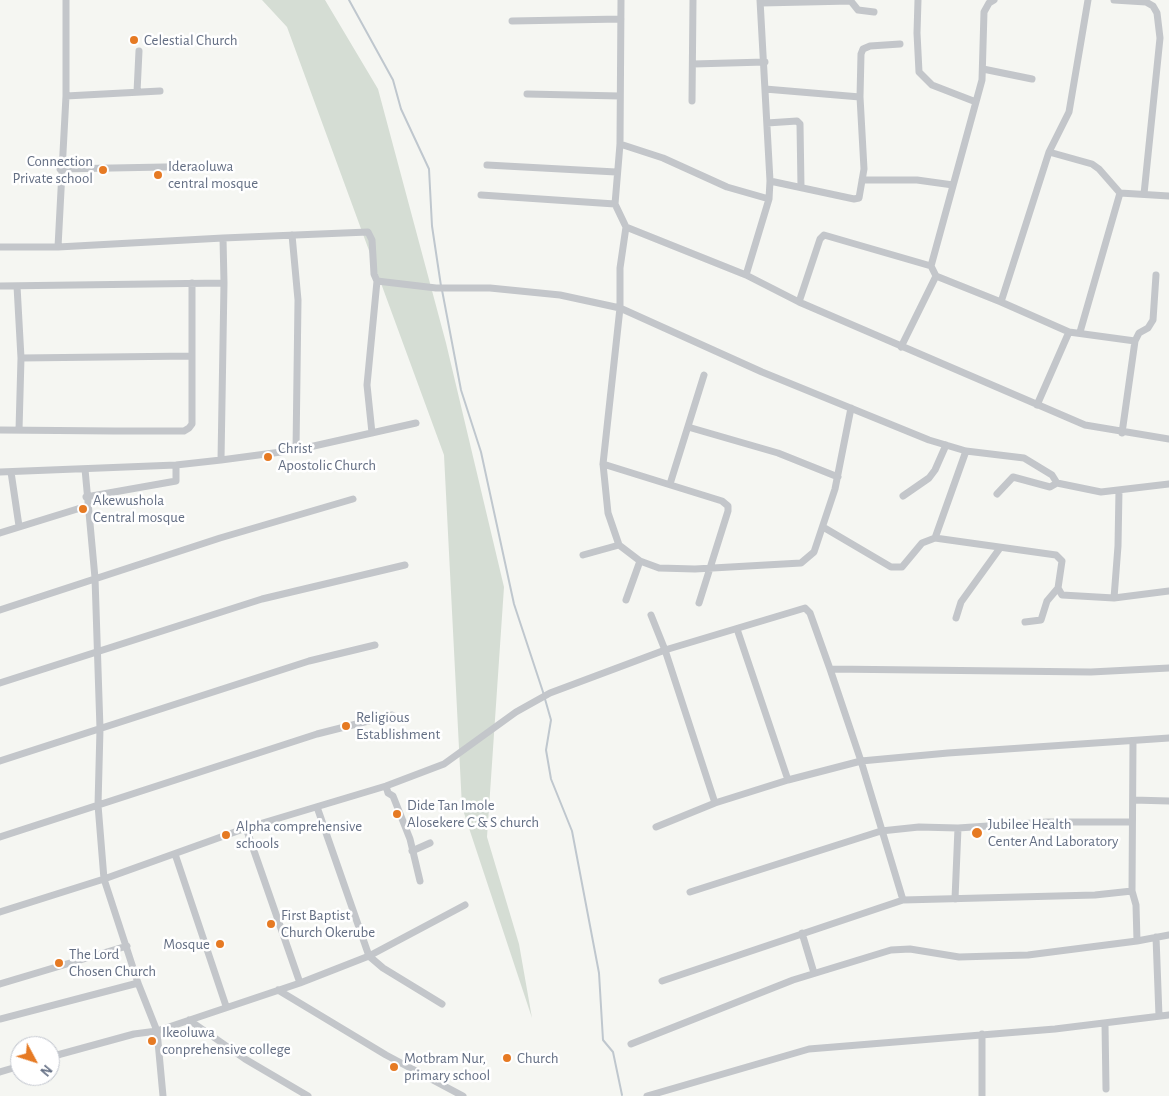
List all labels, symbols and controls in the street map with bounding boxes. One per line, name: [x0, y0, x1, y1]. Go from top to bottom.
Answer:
place label: Celestial Church: [144, 31, 238, 49]
marker: Celestial Church: [128, 34, 140, 46]
place label: Connection Private school: [12, 152, 93, 187]
place label: Ideraoluwa central mosque: [168, 157, 258, 192]
marker: Connection Private school: [97, 164, 109, 176]
marker: Ideraoluwa central mosque: [152, 169, 164, 181]
place label: Christ Apostolic Church: [278, 439, 376, 474]
marker: Christ Apostolic Church: [262, 451, 274, 463]
place label: Akewushola Central mosque: [93, 491, 185, 526]
marker: Akewushola Central mosque: [77, 503, 89, 515]
place label: Religious Establishment: [356, 708, 440, 743]
marker: Religious Establishment: [340, 720, 352, 732]
place label: Dide Tan Imole Alosekere C & S church: [407, 796, 539, 831]
marker: Dide Tan Imole Alosekere C & S church: [391, 808, 403, 820]
place label: Jubilee Health Center And Laboratory: [988, 815, 1118, 850]
place label: Alpha comprehensive schools: [236, 817, 362, 852]
marker: Jubilee Health Center And Laboratory: [970, 826, 984, 840]
marker: Alpha comprehensive schools: [220, 829, 232, 841]
place label: First Baptist Church Okerube: [281, 906, 375, 941]
marker: First Baptist Church Okerube: [265, 918, 277, 930]
place label: Mosque: [163, 935, 210, 953]
marker: Mosque: [214, 938, 226, 950]
place label: The Lord Chosen Church: [69, 945, 156, 980]
marker: The Lord Chosen Church: [53, 957, 65, 969]
place label: Ikeoluwa conprehensive college: [162, 1023, 291, 1058]
marker: Ikeoluwa conprehensive college: [146, 1035, 158, 1047]
north arrow: [10, 1036, 60, 1086]
place label: Motbram Nur, primary school: [404, 1049, 490, 1084]
place label: Church: [517, 1049, 559, 1067]
marker: Church: [501, 1052, 513, 1064]
marker: Motbram Nur, primary school: [388, 1061, 400, 1073]
text: N: [37, 1062, 54, 1078]

